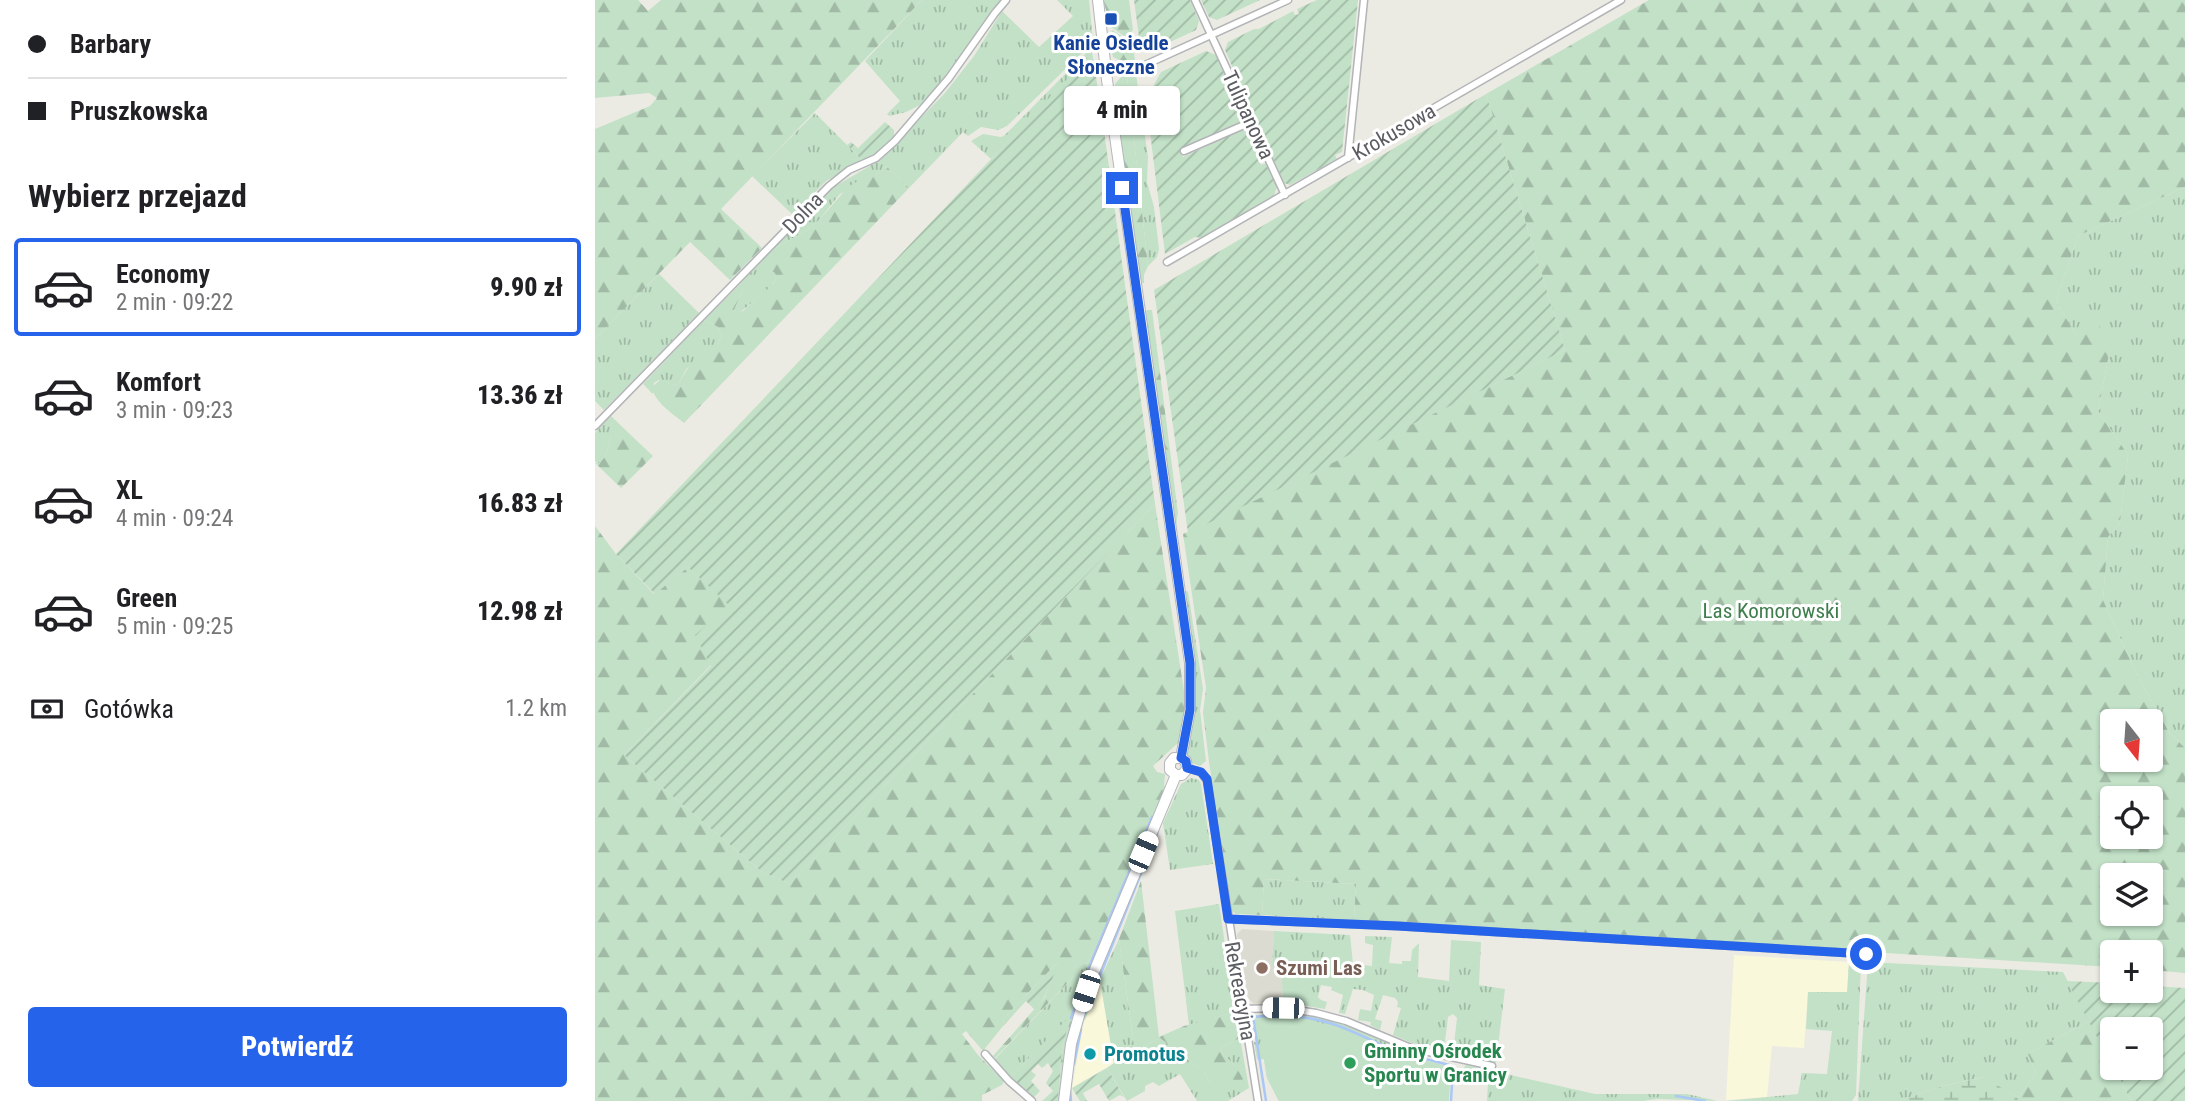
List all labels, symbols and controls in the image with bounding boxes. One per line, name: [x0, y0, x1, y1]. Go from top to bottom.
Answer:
marker: Kanie Osiedle Słoneczne: [1103, 11, 1119, 27]
text: Barbary: [70, 29, 151, 59]
place label: Kanie Osiedle Słoneczne: [1053, 31, 1169, 79]
street label: Tulipanowa: [1217, 67, 1279, 163]
callout: 4 min: [1064, 86, 1180, 136]
text: Pruszkowska: [70, 96, 208, 126]
text: 4 min: [1096, 97, 1148, 124]
street label: Krokusowa: [1348, 99, 1440, 165]
route end: [1106, 172, 1138, 204]
text: Wybierz przejazd: [28, 177, 247, 215]
street label: Dolna: [778, 188, 828, 238]
icon: car: [32, 256, 95, 319]
text: Economy: [116, 259, 210, 289]
text: 9.90 zł: [490, 272, 563, 302]
text: 2 min · 09:22: [116, 289, 233, 316]
icon: car: [32, 364, 95, 427]
text: Komfort: [116, 367, 201, 397]
text: 13.36 zł: [477, 380, 563, 410]
text: 3 min · 09:23: [116, 397, 233, 424]
icon: car: [32, 472, 95, 535]
text: XL: [116, 475, 143, 505]
text: 16.83 zł: [477, 488, 563, 518]
text: 4 min · 09:24: [116, 505, 233, 532]
icon: car: [32, 580, 95, 643]
text: Green: [116, 583, 177, 613]
text: 12.98 zł: [477, 596, 563, 626]
park label: Las Komorowski: [1703, 599, 1839, 623]
text: 5 min · 09:25: [116, 613, 233, 640]
icon: cash: [28, 690, 66, 728]
text: Gotówka: [84, 694, 174, 724]
text: 1.2 km: [505, 695, 567, 722]
north arrow: [2100, 709, 2163, 772]
map controls: [2100, 709, 2163, 1080]
button: locate: [2100, 786, 2163, 849]
car: [1126, 829, 1161, 875]
button: layers: [2100, 863, 2163, 926]
route start: [1850, 938, 1882, 970]
street label: Rekreacyjna: [1220, 940, 1260, 1042]
button: +: [2100, 940, 2163, 1003]
place label: Szumi Las: [1276, 956, 1362, 980]
marker: Szumi Las: [1254, 960, 1270, 976]
car: [1070, 968, 1103, 1014]
car: [1262, 997, 1305, 1019]
button: Potwierdź: [28, 1007, 567, 1087]
button: −: [2100, 1017, 2163, 1080]
place label: Gminny Ośrodek Sportu w Granicy: [1364, 1039, 1508, 1087]
place label: Promotus: [1104, 1042, 1185, 1066]
marker: Promotus: [1082, 1046, 1098, 1062]
marker: Gminny Ośrodek Sportu w Granicy: [1342, 1055, 1358, 1071]

